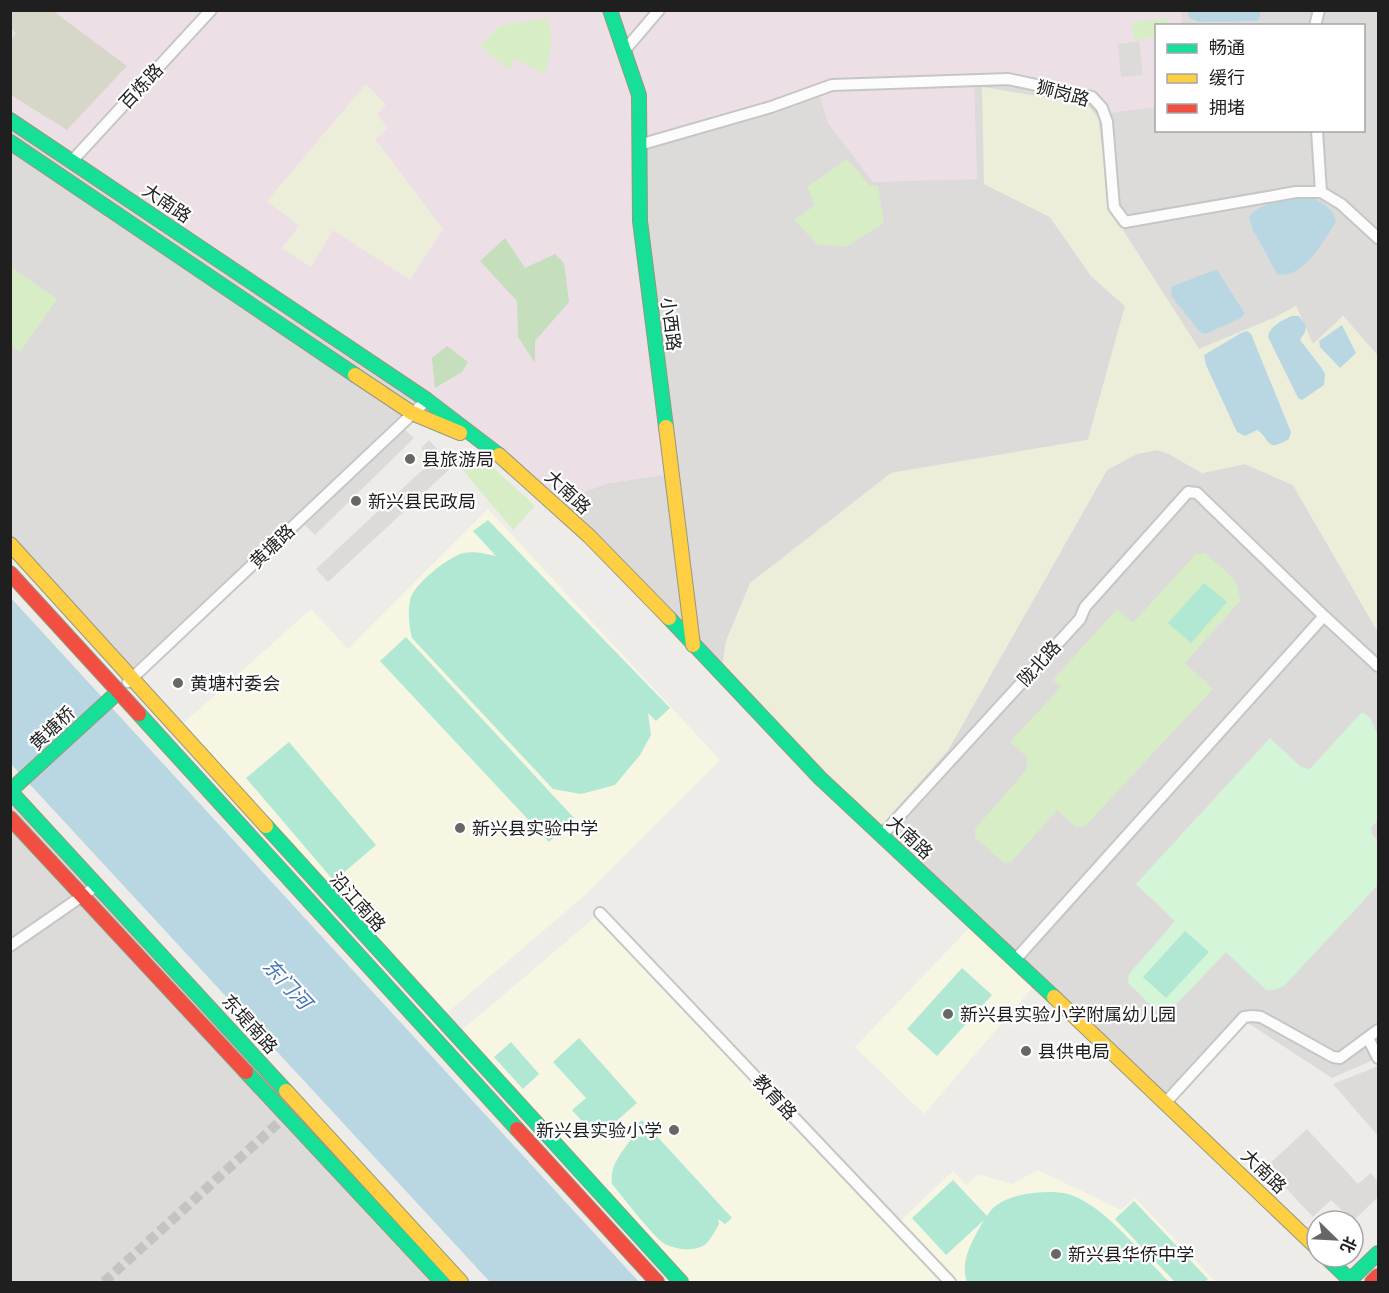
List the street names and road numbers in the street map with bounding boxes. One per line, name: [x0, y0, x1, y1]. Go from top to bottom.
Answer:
street label: 百炼路: [114, 58, 168, 114]
street label: 狮岗路: [1034, 75, 1092, 111]
street label: 大南路: [138, 178, 196, 228]
street label: 小西路: [656, 296, 686, 352]
street label: 大南路: [540, 465, 596, 519]
street label: 黄塘路: [245, 519, 299, 573]
street label: 陇北路: [1012, 635, 1066, 691]
street label: 黄塘桥: [24, 701, 80, 755]
street label: 大南路: [882, 810, 938, 864]
street label: 沿江南路: [325, 868, 391, 936]
street label: 东堤南路: [217, 990, 283, 1058]
street label: 教育路: [748, 1069, 802, 1125]
street label: 大南路: [1237, 1144, 1291, 1198]

